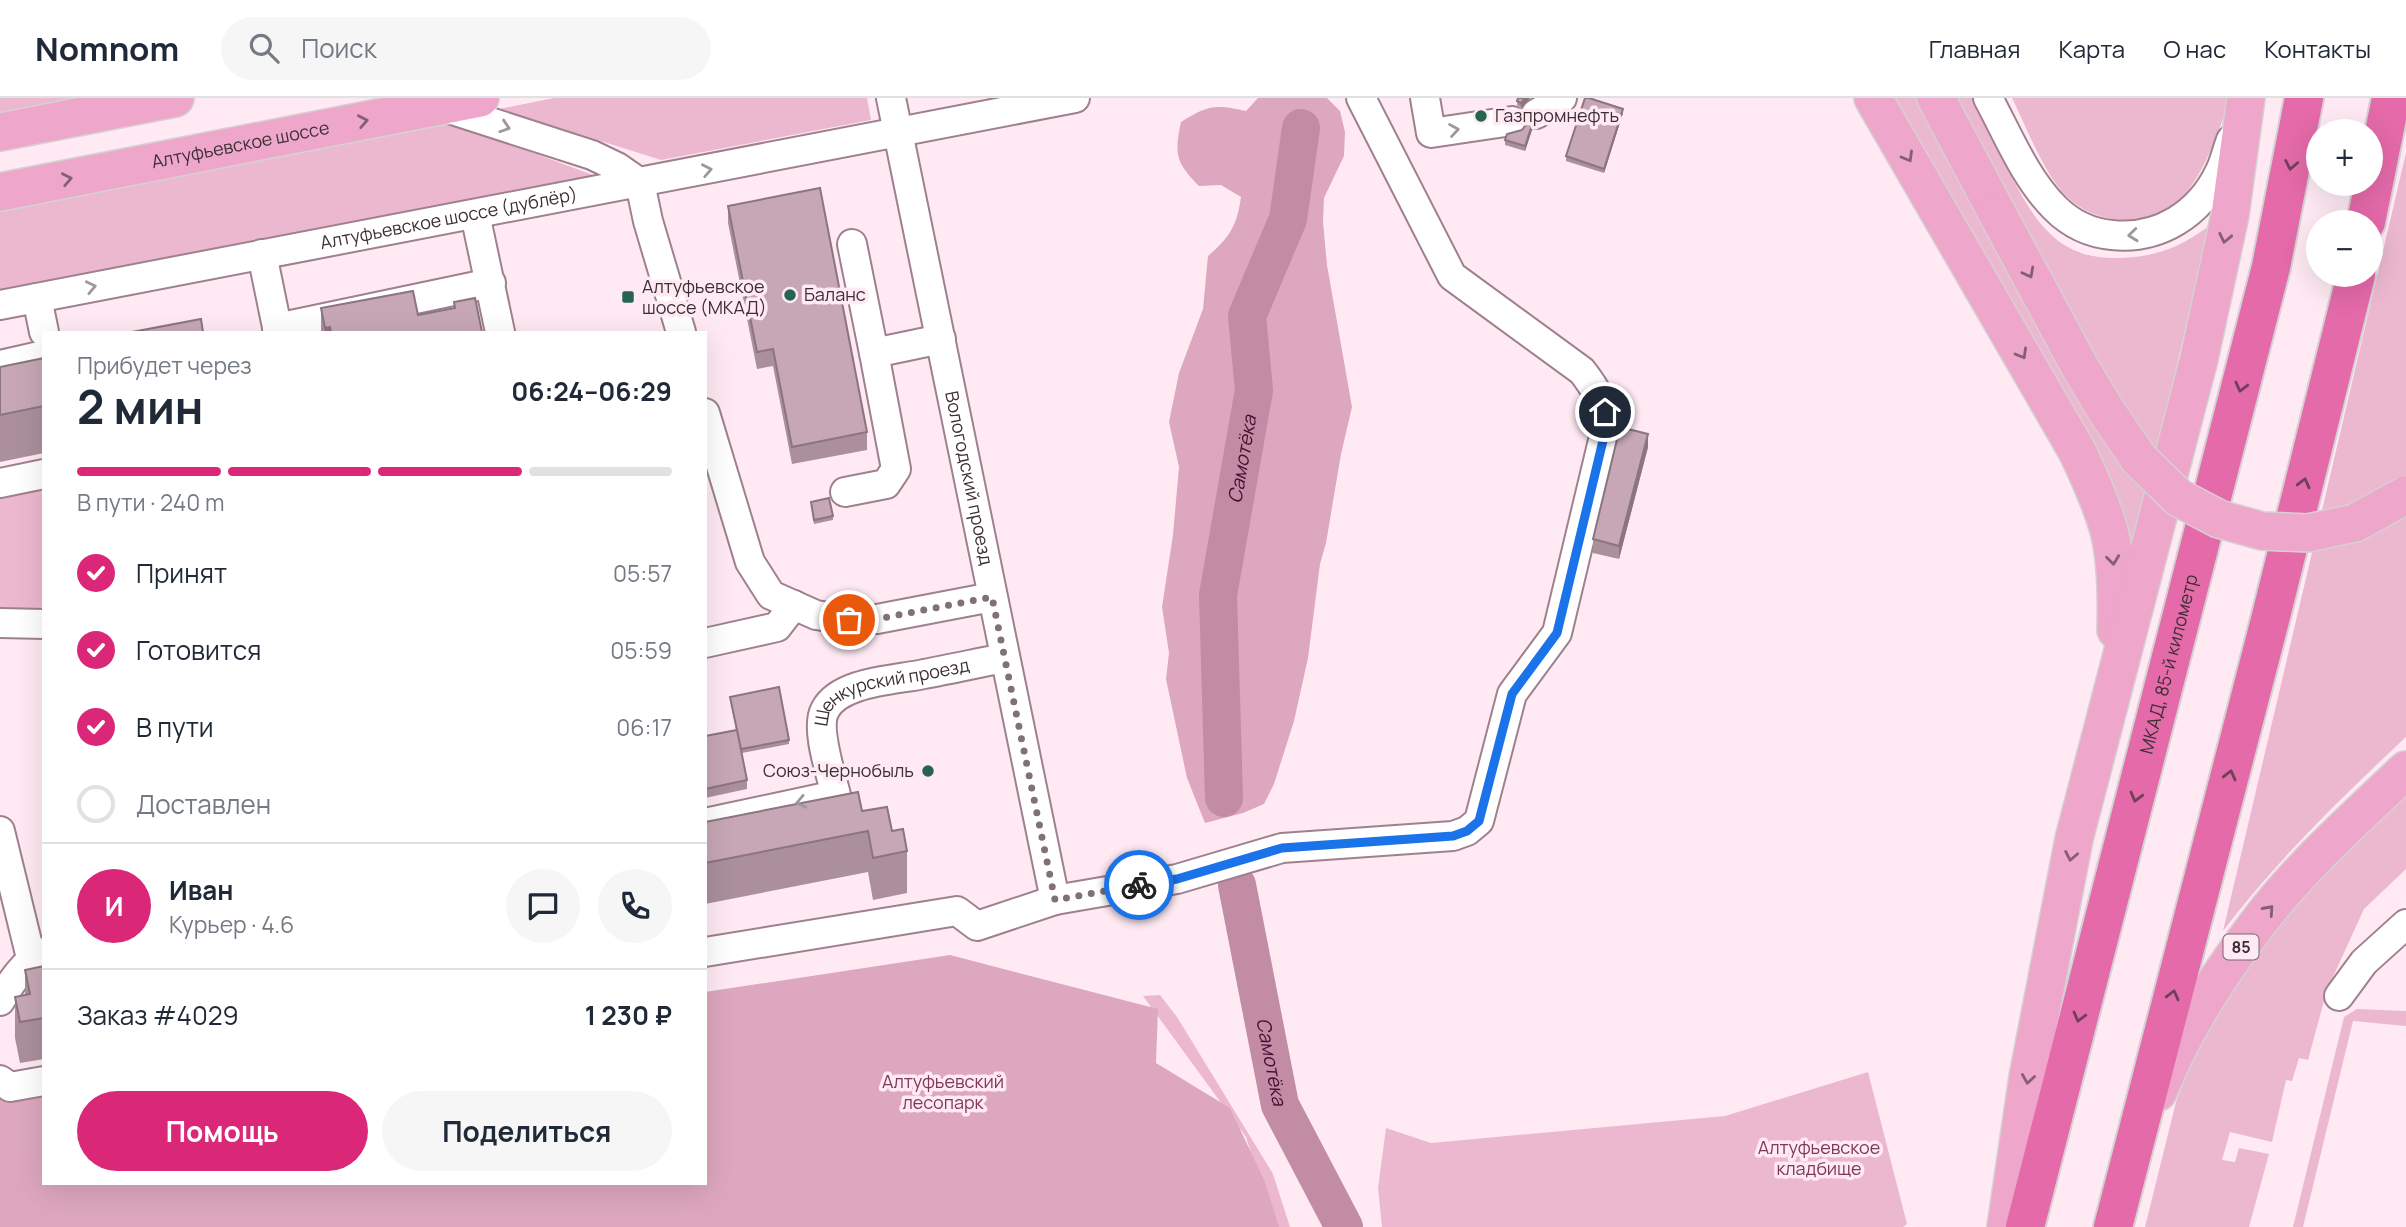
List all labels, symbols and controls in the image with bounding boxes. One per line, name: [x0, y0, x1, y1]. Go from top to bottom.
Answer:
search box: [221, 17, 711, 80]
text: Nomnom: [35, 26, 179, 71]
icon: search: [245, 29, 283, 67]
text: Поиск: [301, 30, 377, 66]
text: Главная: [1929, 32, 2020, 65]
text: Карта: [2058, 32, 2125, 65]
text: О нас: [2163, 32, 2226, 65]
text: Контакты: [2264, 32, 2371, 65]
place label: Газпромнефть: [1495, 103, 1619, 127]
marker: Газпромнефть: [1473, 108, 1489, 124]
street label: Алтуфьевское шоссе: [149, 115, 331, 173]
one-way arrow: [357, 115, 369, 130]
one-way arrow: [499, 118, 511, 133]
map controls: [2306, 119, 2383, 287]
button: +: [2306, 119, 2383, 196]
one-way arrow: [1448, 122, 1460, 137]
one-way arrow: [1899, 149, 1912, 162]
one-way arrow: [2284, 159, 2299, 171]
one-way arrow: [701, 163, 713, 178]
one-way arrow: [61, 172, 73, 187]
street label: Алтуфьевское шоссе (дублёр): [318, 181, 579, 254]
button: −: [2306, 210, 2383, 287]
one-way arrow: [2128, 227, 2139, 242]
one-way arrow: [2219, 232, 2234, 244]
one-way arrow: [2021, 266, 2035, 278]
place label: Алтуфьевское шоссе (МКАД): [642, 274, 767, 319]
one-way arrow: [85, 281, 97, 296]
place label: Баланс: [804, 282, 866, 306]
marker: Баланс: [782, 287, 798, 303]
marker: Алтуфьевское шоссе (МКАД): [620, 289, 636, 305]
one-way arrow: [2013, 346, 2026, 359]
text: Прибудет через: [77, 349, 252, 381]
text: 06:24–06:29: [511, 373, 672, 409]
text: 2 мин: [77, 375, 204, 438]
one-way arrow: [2235, 381, 2249, 393]
pin: [1575, 382, 1635, 442]
street label: Вологодский проезд: [940, 389, 999, 567]
icon: home: [1586, 393, 1624, 431]
water label: Самотёка: [1221, 412, 1263, 505]
one-way arrow: [2296, 477, 2310, 489]
text: В пути · 240 m: [77, 486, 224, 518]
icon: check: [77, 554, 115, 592]
one-way arrow: [2105, 554, 2120, 566]
text: Принят: [136, 555, 227, 591]
text: 05:57: [613, 557, 672, 589]
street label: МКАД, 85-й километр: [2134, 571, 2203, 756]
pin: [819, 590, 879, 650]
icon: bag: [830, 601, 868, 639]
icon: check: [77, 631, 115, 669]
text: Готовится: [136, 632, 261, 668]
text: 05:59: [610, 634, 672, 666]
street label: Шенкурский проезд: [808, 652, 972, 728]
icon: check: [77, 708, 115, 746]
text: В пути: [136, 709, 214, 745]
text: 06:17: [616, 711, 672, 743]
place label: Союз-Чернобыль: [763, 758, 914, 782]
marker: Союз-Чернобыль: [920, 763, 936, 779]
one-way arrow: [2222, 769, 2236, 781]
text: Доставлен: [136, 786, 271, 822]
one-way arrow: [2130, 791, 2144, 803]
one-way arrow: [796, 794, 808, 808]
courier: [1104, 850, 1174, 920]
one-way arrow: [2064, 850, 2079, 862]
icon: bike: [1120, 866, 1158, 904]
button: chat: [506, 869, 580, 943]
button: phone: [598, 869, 672, 943]
text: Иван: [169, 872, 233, 908]
text: И: [105, 888, 123, 924]
one-way arrow: [2261, 905, 2273, 918]
text: Курьер · 4.6: [169, 908, 294, 940]
road number: 85: [2224, 934, 2258, 960]
one-way arrow: [2165, 989, 2179, 1001]
text: Заказ #4029: [77, 997, 239, 1033]
text: 1 230 ₽: [585, 997, 672, 1033]
one-way arrow: [2073, 1011, 2087, 1023]
water label: Самотёка: [1250, 1015, 1293, 1109]
park label: Алтуфьевский лесопарк: [882, 1069, 1004, 1114]
one-way arrow: [2021, 1073, 2036, 1085]
button: Помощь: [77, 1091, 368, 1171]
button: Поделиться: [382, 1091, 672, 1171]
park label: Алтуфьевское кладбище: [1758, 1135, 1880, 1180]

